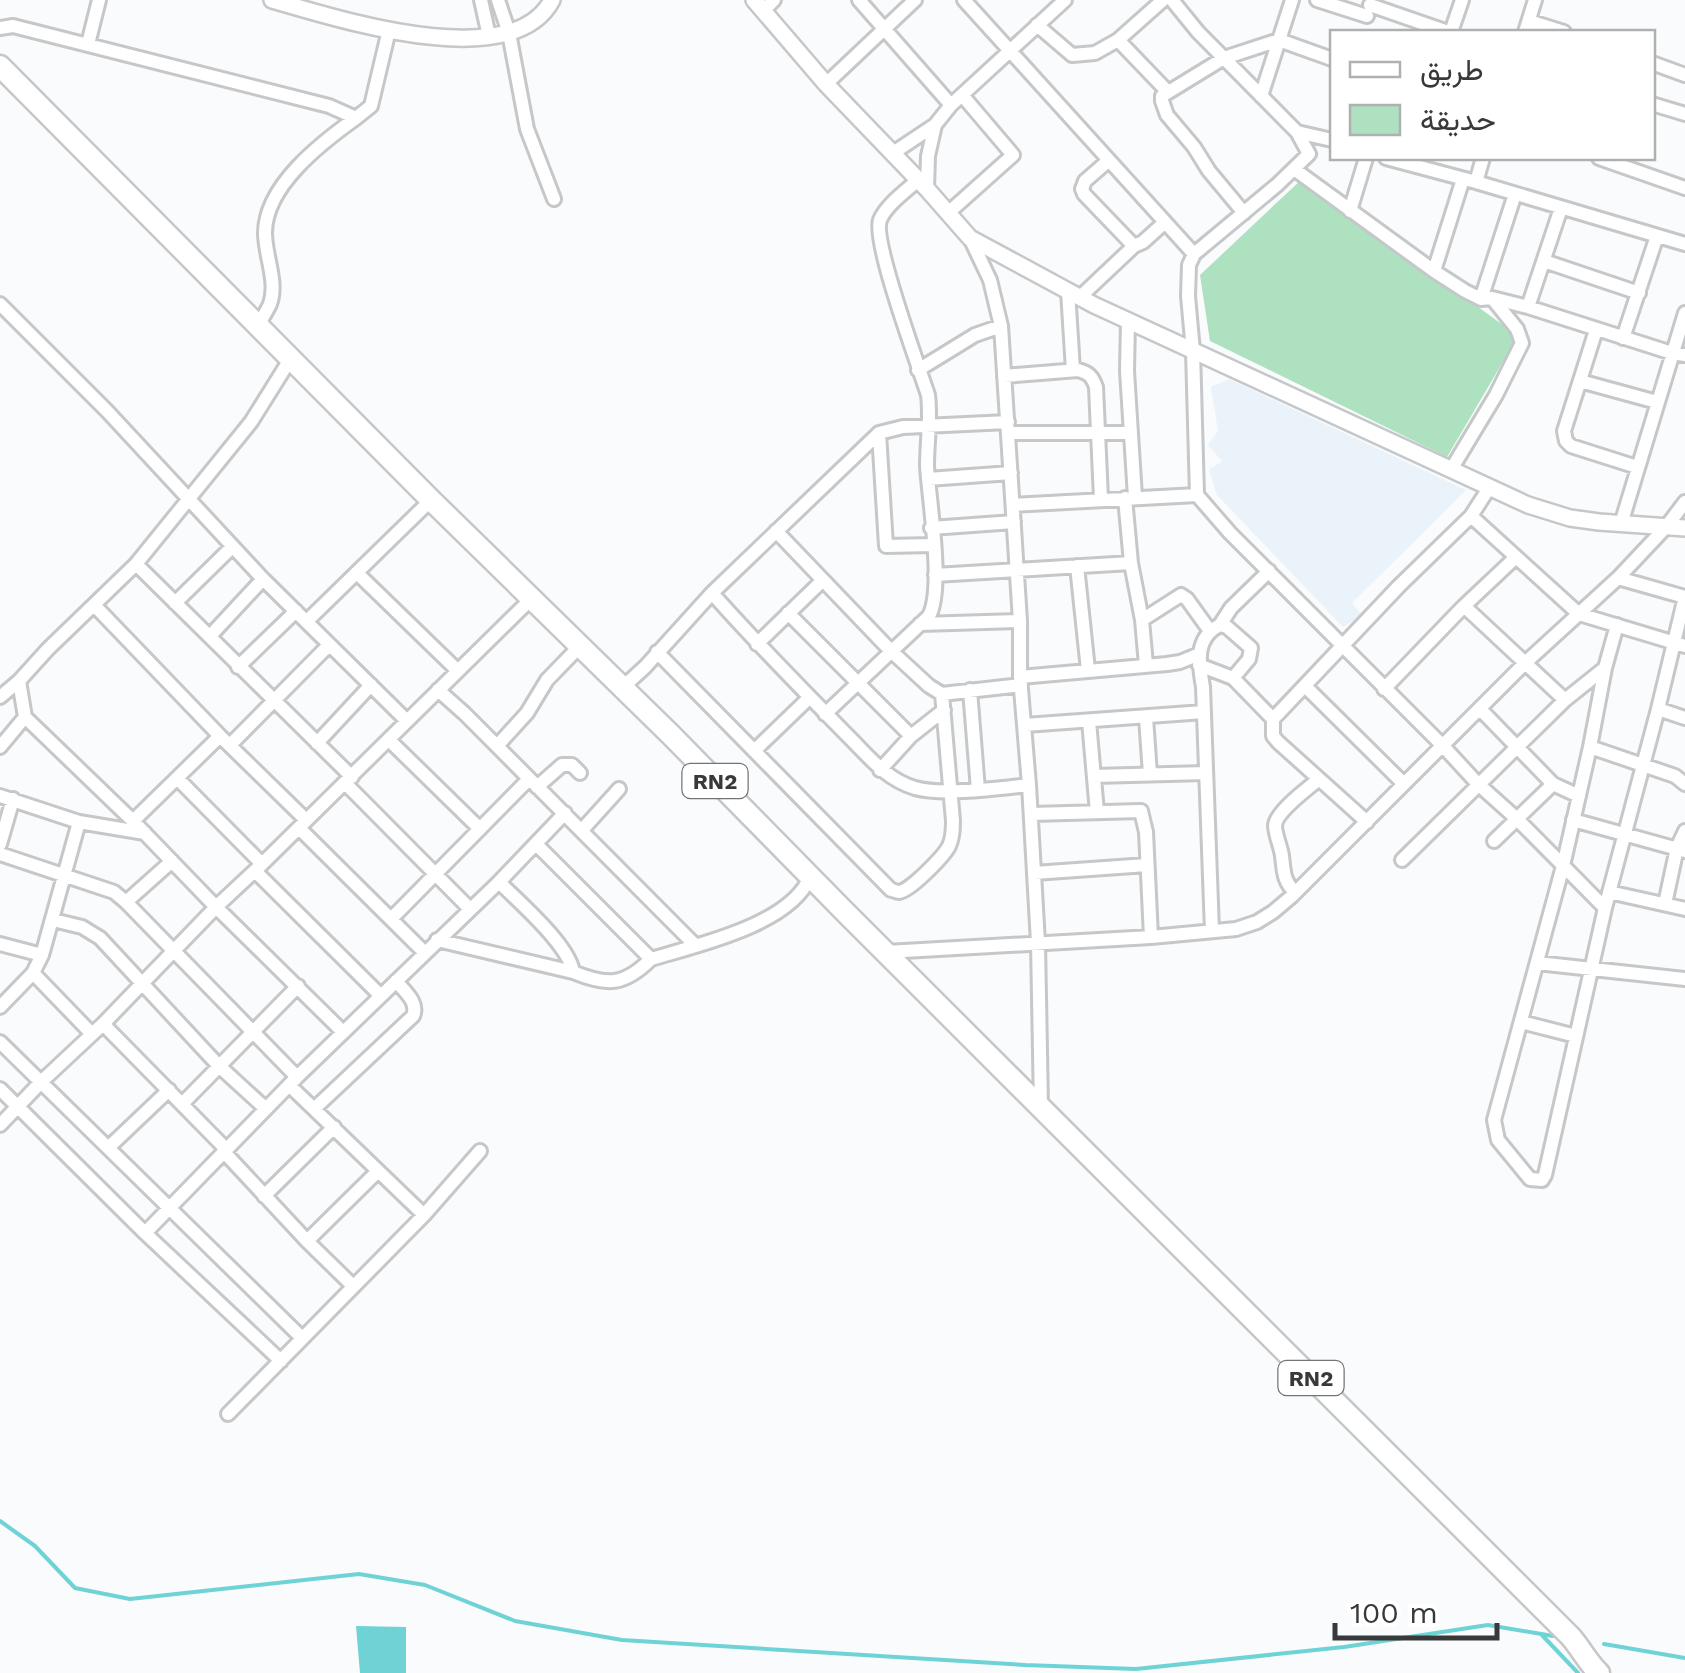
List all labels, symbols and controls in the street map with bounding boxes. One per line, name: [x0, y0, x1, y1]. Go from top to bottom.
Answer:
legend: [1330, 30, 1655, 160]
text: طريق: [1420, 52, 1484, 88]
text: حديقة: [1420, 102, 1496, 137]
road number: RN2: [682, 764, 748, 798]
road number: RN2: [1278, 1361, 1344, 1395]
scale bar: [1335, 1578, 1498, 1640]
text: 100 m: [1350, 1595, 1438, 1630]

